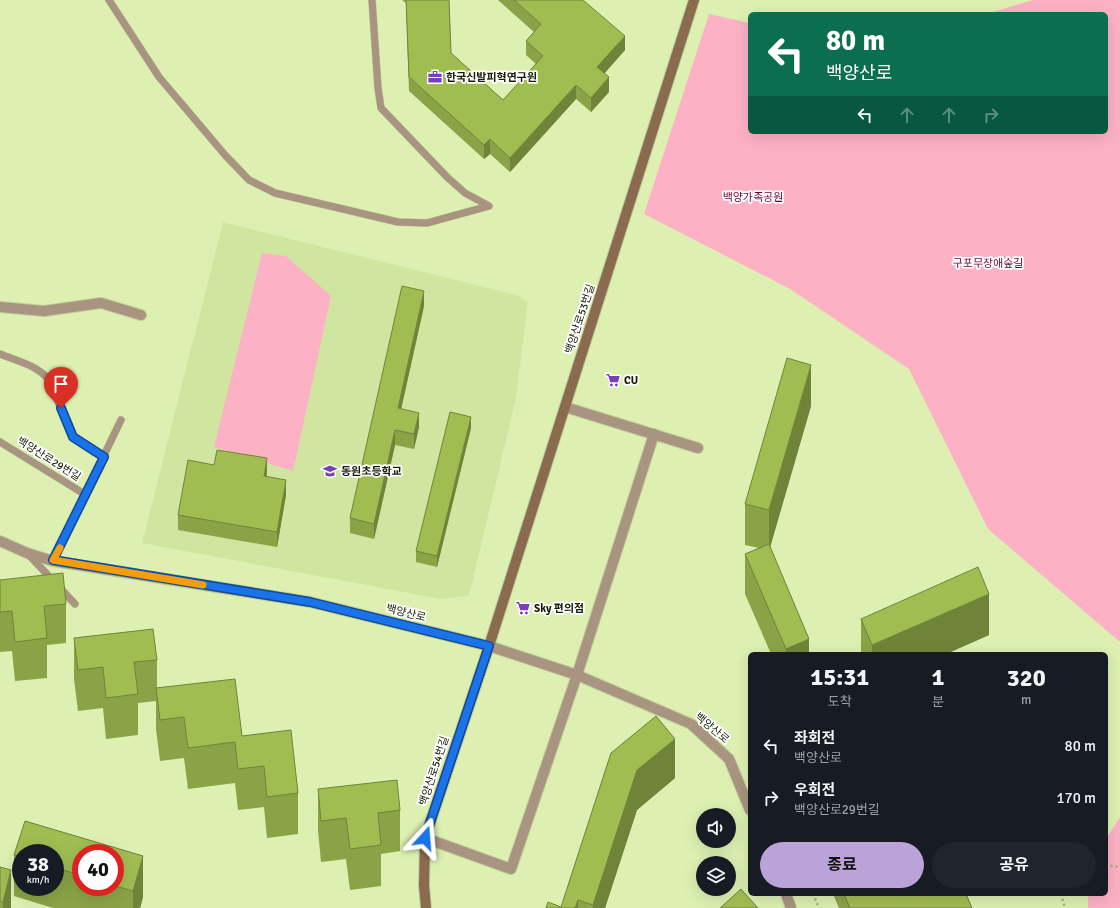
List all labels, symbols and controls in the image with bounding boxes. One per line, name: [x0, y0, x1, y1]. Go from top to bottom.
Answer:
text: 80 m: [826, 24, 885, 58]
icon: left: [760, 28, 812, 80]
text: 백양산로: [826, 62, 892, 84]
office icon: 한국신발피혁연구원: [427, 69, 443, 85]
place label: 한국신발피혁연구원: [446, 71, 537, 84]
icon: left: [854, 104, 876, 126]
icon: ahead: [896, 104, 918, 126]
icon: ahead: [938, 104, 960, 126]
icon: right: [980, 104, 1002, 126]
park label: 백양가족공원: [723, 191, 783, 204]
park label: 구포무장애숲길: [953, 257, 1023, 270]
street label: 백양산로53번길: [563, 282, 597, 356]
pin: [44, 367, 78, 408]
supermarket icon: CU: [605, 372, 621, 388]
icon: arrive: [50, 373, 72, 395]
place label: CU: [624, 374, 638, 387]
street label: 백양산로29번길: [15, 434, 83, 484]
school or university icon: 동원초등학교: [322, 463, 338, 479]
place label: 동원초등학교: [341, 465, 402, 478]
supermarket icon: Sky 편의점: [515, 600, 531, 616]
street label: 백양산로: [385, 602, 427, 624]
place label: Sky 편의점: [534, 602, 584, 615]
text: 15:31: [810, 662, 869, 692]
text: 1: [932, 662, 944, 692]
text: 320: [1007, 663, 1046, 693]
text: m: [1021, 692, 1031, 708]
text: 도착: [828, 694, 852, 710]
text: 분: [932, 694, 944, 710]
street label: 백양산로: [692, 710, 732, 746]
text: 좌회전: [794, 729, 835, 747]
street label: 백양산로54번길: [417, 734, 451, 808]
icon: left: [760, 735, 782, 757]
text: 80 m: [1065, 737, 1096, 755]
text: 백양산로: [794, 750, 842, 766]
text: 우회전: [794, 781, 835, 799]
icon: right: [760, 787, 782, 809]
text: 170 m: [1056, 789, 1096, 807]
text: 백양산로29번길: [794, 802, 880, 818]
map controls: [696, 808, 736, 896]
button: sound: [696, 808, 736, 848]
position arrow: [404, 817, 446, 859]
button: 종료: [760, 842, 924, 888]
button: 공유: [932, 842, 1096, 888]
speed limit sign: 40: [72, 844, 124, 896]
text: 38: [27, 852, 49, 877]
button: layers: [696, 856, 736, 896]
text: km/h: [27, 874, 49, 886]

